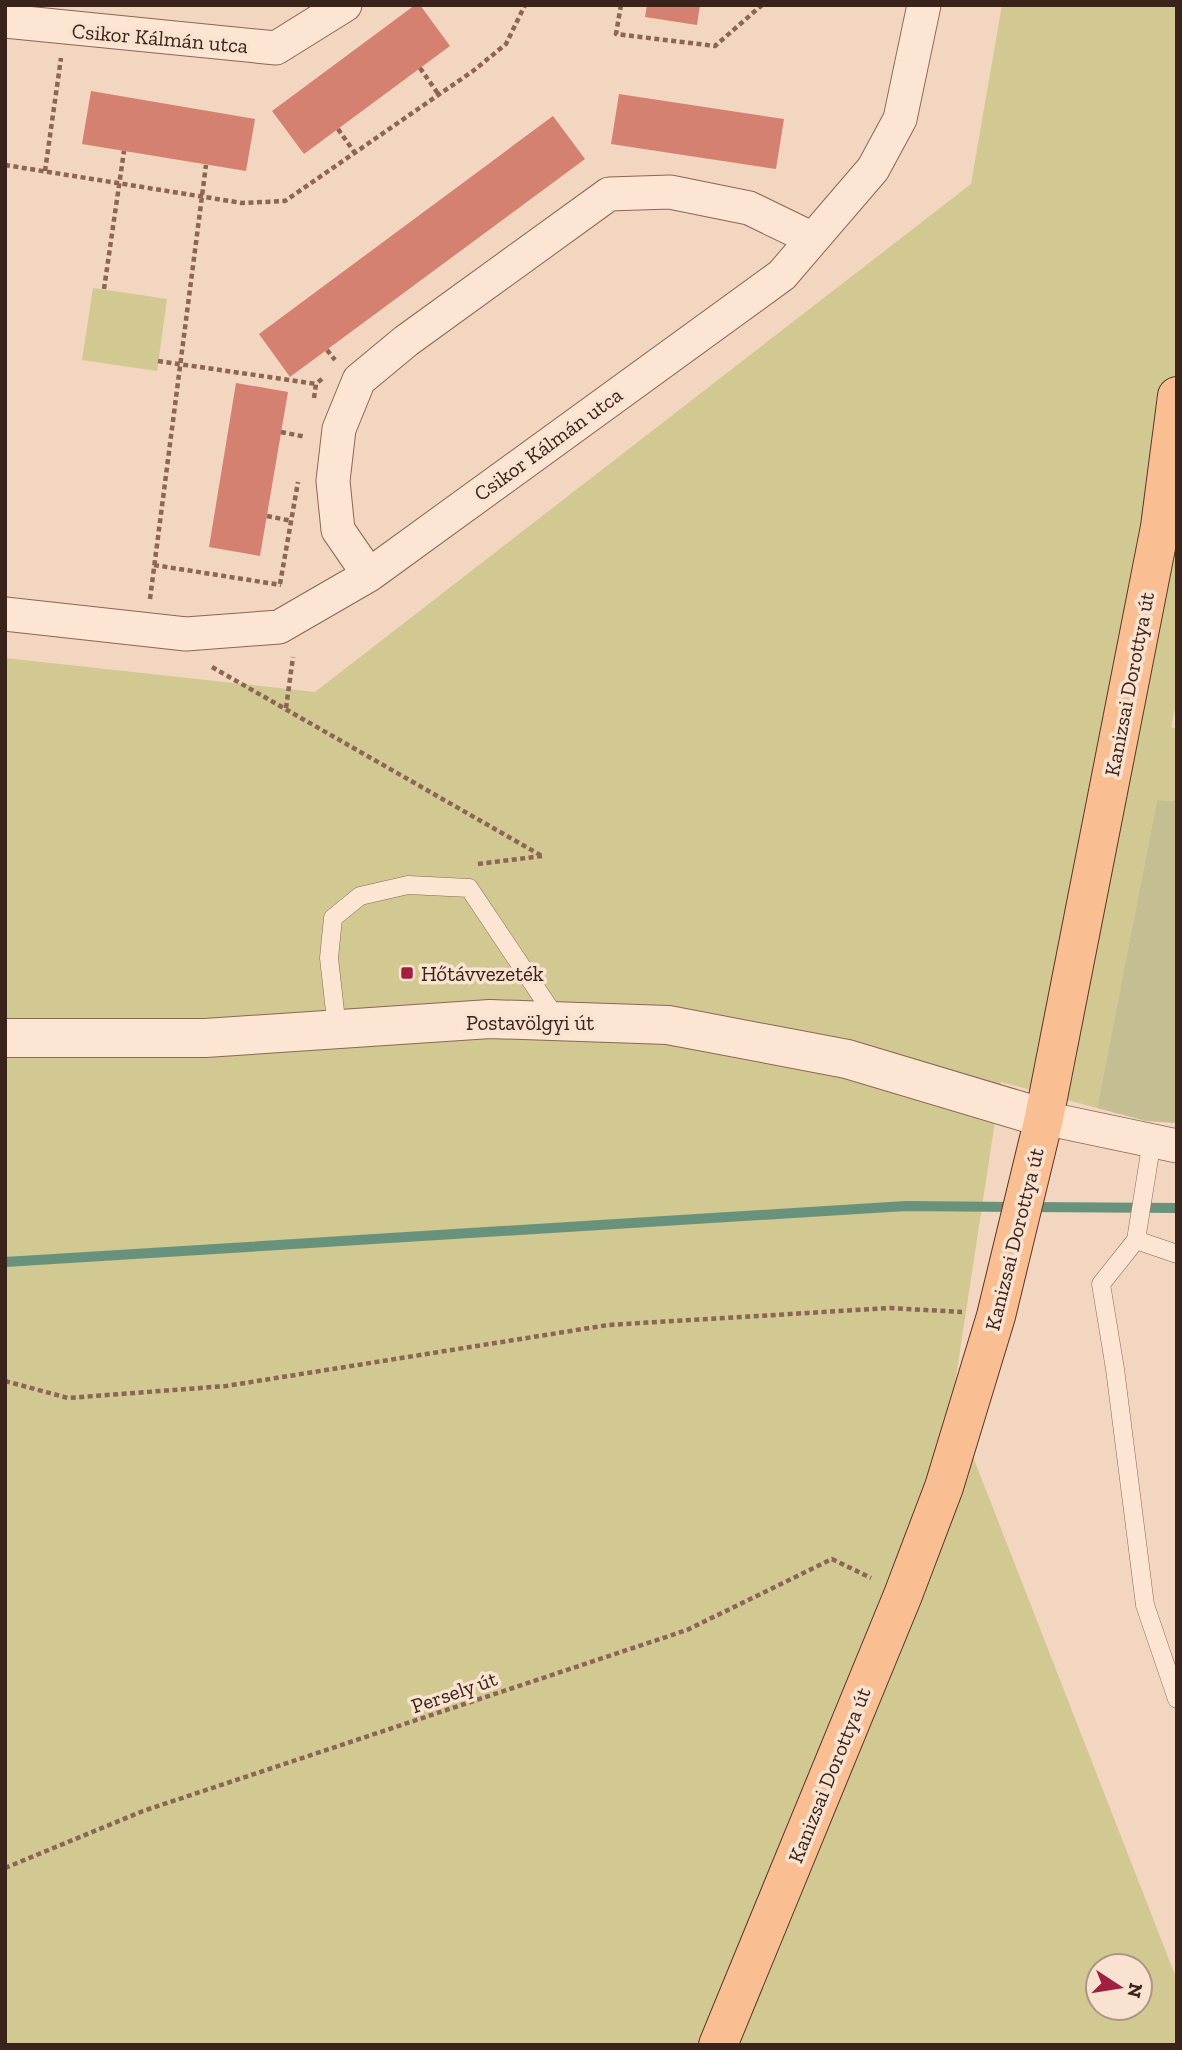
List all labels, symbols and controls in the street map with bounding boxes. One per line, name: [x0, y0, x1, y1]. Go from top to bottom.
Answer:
street label: Csikor Kálmán utca: [71, 18, 249, 58]
street label: Csikor Kálmán utca: [469, 382, 627, 506]
street label: Kanizsai Dorottya út: [1099, 590, 1159, 778]
place label: Hőtávvezeték: [421, 961, 544, 986]
marker: Hőtávvezeték: [399, 965, 415, 981]
street label: Postavölgyi út: [466, 1010, 594, 1035]
street label: Kanizsai Dorottya út: [979, 1145, 1049, 1333]
street label: Persely út: [408, 1666, 500, 1718]
street label: Kanizsai Dorottya út: [782, 1683, 876, 1866]
north arrow: [1084, 1952, 1154, 2022]
text: N: [1122, 1981, 1148, 2000]

